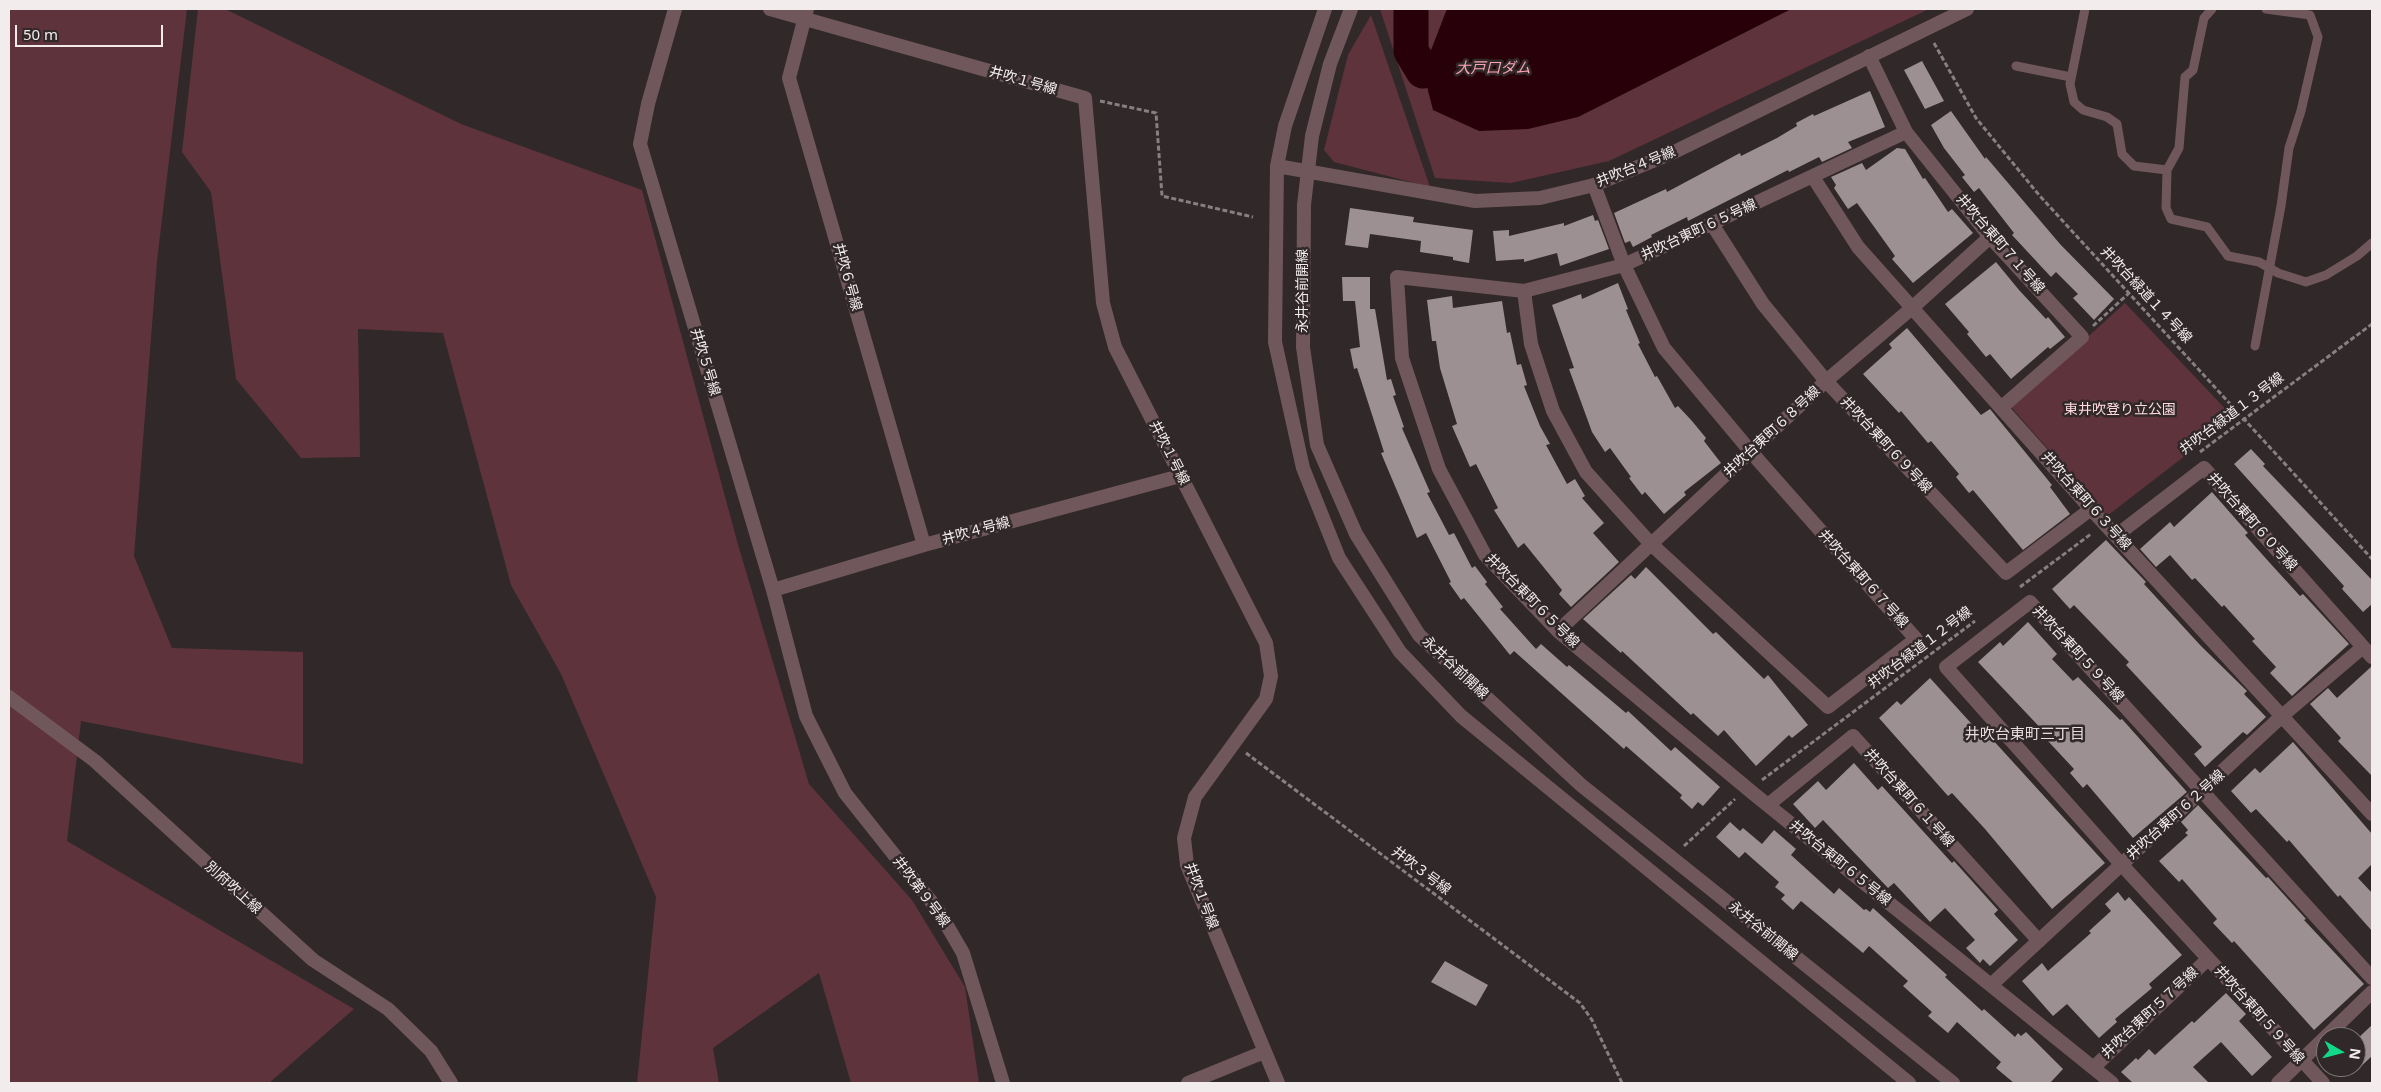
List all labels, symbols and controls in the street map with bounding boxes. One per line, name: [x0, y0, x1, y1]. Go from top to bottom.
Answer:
scale bar: [18, 15, 165, 47]
text: 50 m: [23, 24, 58, 44]
water label: 大戸口ダム: [1456, 60, 1530, 78]
street label: 井吹１号線: [987, 63, 1059, 99]
street label: 井吹台４号線: [1594, 143, 1678, 191]
street label: 井吹台東町７１号線: [1952, 191, 2048, 297]
street label: 井吹台東町６５号線: [1638, 196, 1760, 264]
street label: 井吹６号線: [829, 241, 865, 313]
street label: 井吹台緑道１４号線: [2097, 243, 2195, 347]
street label: 永井谷前開線: [1295, 249, 1311, 333]
street label: 井吹５号線: [687, 326, 723, 398]
street label: 井吹台緑道１３号線: [2177, 369, 2287, 459]
street label: 井吹台東町６８号線: [1720, 383, 1824, 481]
street label: 井吹台東町６９号線: [1837, 393, 1935, 497]
park label: 東井吹登り立公園: [2064, 402, 2176, 418]
street label: 井吹１号線: [1146, 418, 1192, 488]
street label: 井吹台東町６３号線: [2038, 449, 2134, 553]
street label: 井吹台東町６０号線: [2204, 470, 2300, 574]
street label: 井吹４号線: [940, 514, 1012, 548]
street label: 井吹台東町６７号線: [1815, 527, 1911, 631]
street label: 井吹台東町６５号線: [1482, 551, 1582, 651]
street label: 井吹台東町５９号線: [2029, 602, 2127, 706]
street label: 井吹台緑道１２号線: [1865, 603, 1975, 693]
street label: 永井谷前開線: [1419, 633, 1491, 703]
district label: 井吹台東町三丁目: [1965, 726, 2085, 744]
street label: 井吹台東町６１号線: [1861, 746, 1957, 850]
street label: 井吹台東町６２号線: [2124, 767, 2228, 863]
street label: 井吹台東町６５号線: [1786, 817, 1894, 909]
street label: 井吹３号線: [1388, 843, 1454, 899]
street label: 井吹第９号線: [889, 853, 953, 931]
street label: 別府吹上線: [201, 858, 265, 918]
street label: 井吹１号線: [1181, 860, 1221, 932]
street label: 永井谷前開線: [1725, 898, 1801, 964]
street label: 井吹台東町５９号線: [2211, 963, 2307, 1067]
street label: 井吹台東町５７号線: [2098, 964, 2202, 1062]
north arrow: [2316, 1027, 2366, 1077]
text: N: [2345, 1047, 2366, 1061]

